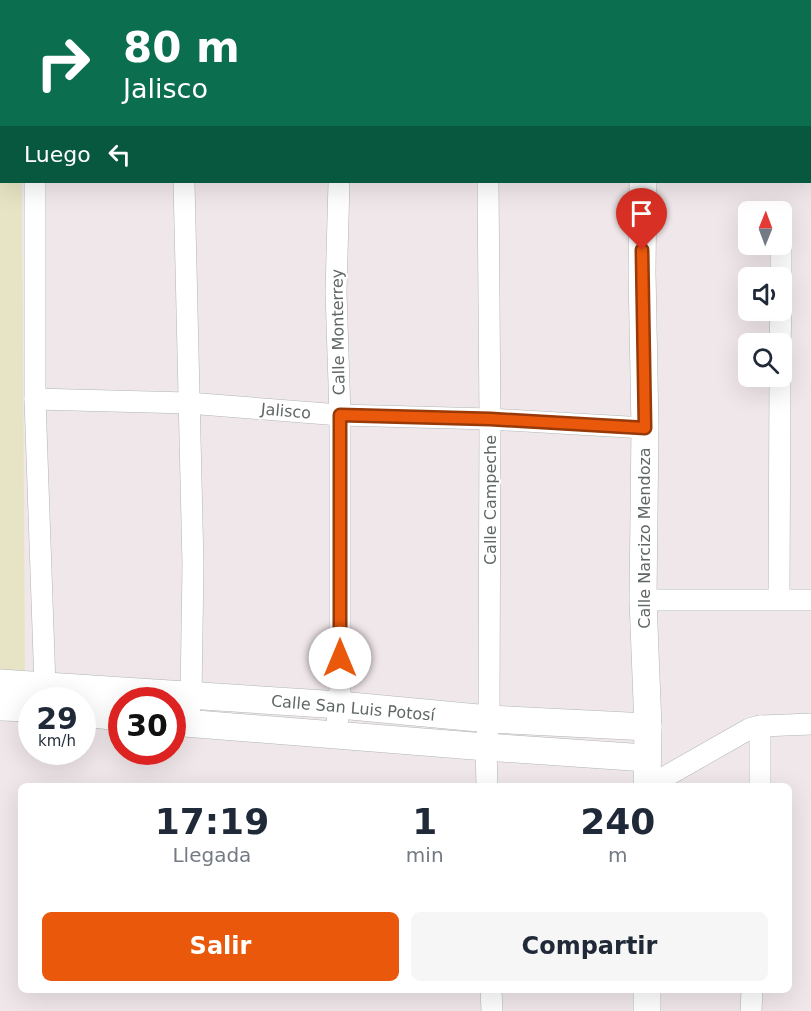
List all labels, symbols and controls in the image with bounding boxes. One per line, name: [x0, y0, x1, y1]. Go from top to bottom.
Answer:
text: 80 m: [123, 23, 240, 72]
icon: right: [24, 24, 102, 102]
text: Jalisco: [123, 73, 208, 104]
icon: left: [103, 138, 136, 171]
text: Luego: [24, 142, 91, 167]
pin: [616, 188, 667, 250]
icon: arrive: [625, 197, 658, 230]
north arrow: [738, 201, 792, 255]
map controls: [738, 201, 792, 387]
button: sound: [738, 267, 792, 321]
street label: Calle Monterrey: [327, 269, 349, 395]
button: search: [738, 333, 792, 387]
street label: Jalisco: [259, 399, 312, 423]
street label: Calle Campeche: [481, 435, 500, 565]
street label: Calle Narcizo Mendoza: [635, 447, 654, 629]
position arrow: [308, 626, 372, 690]
speed limit sign: 30: [108, 687, 186, 765]
street label: Calle San Luis Potosí: [270, 691, 436, 725]
text: 29: [36, 701, 78, 736]
text: km/h: [38, 732, 76, 750]
text: 17:19: [155, 801, 269, 842]
text: 1: [412, 801, 437, 842]
text: 240: [580, 801, 655, 842]
text: Llegada: [172, 843, 251, 867]
text: min: [406, 843, 444, 867]
text: m: [608, 843, 628, 867]
button: Salir: [42, 912, 399, 981]
button: Compartir: [411, 912, 768, 981]

